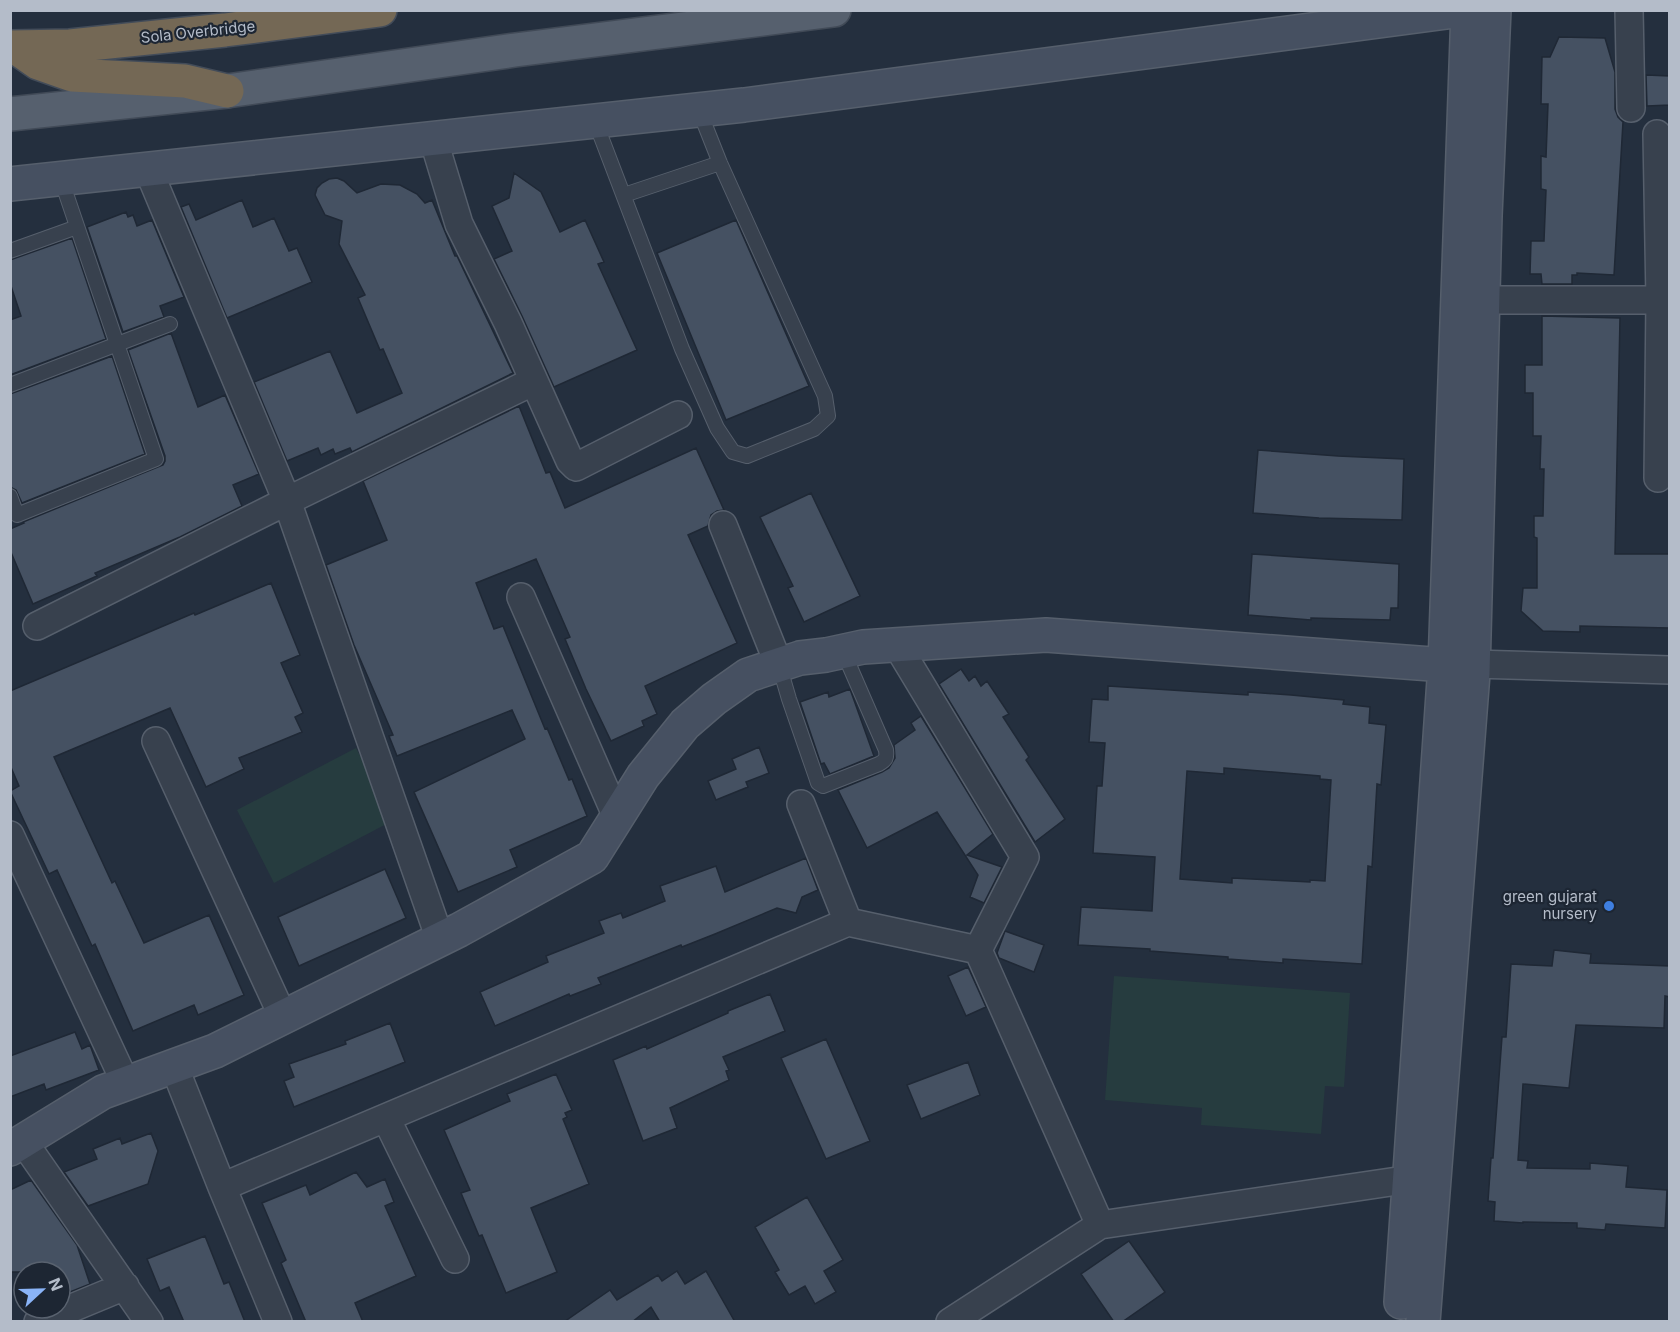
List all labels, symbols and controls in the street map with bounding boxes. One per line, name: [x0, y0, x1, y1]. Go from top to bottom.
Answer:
street label: Sola Overbridge: [140, 16, 256, 47]
place label: green gujarat nursery: [1503, 887, 1598, 923]
marker: green gujarat nursery: [1602, 899, 1616, 913]
north arrow: [12, 1260, 72, 1320]
text: N: [44, 1275, 67, 1294]

